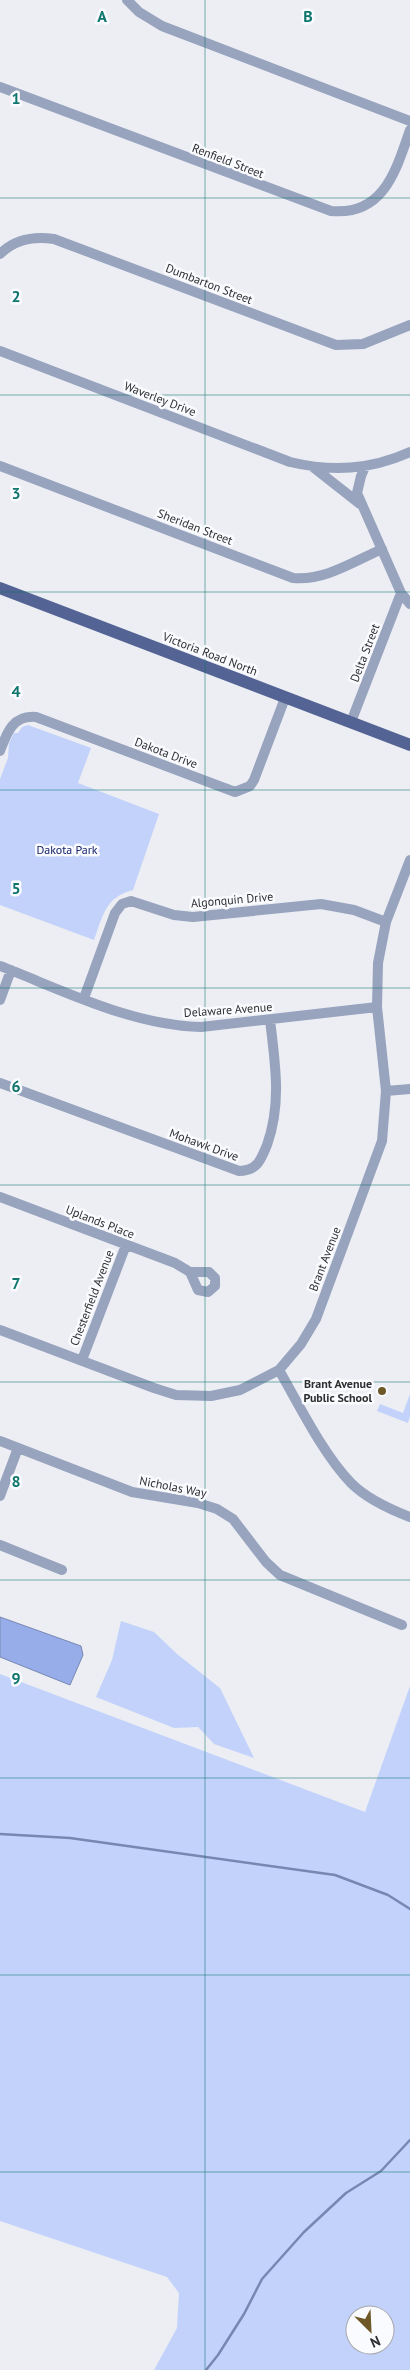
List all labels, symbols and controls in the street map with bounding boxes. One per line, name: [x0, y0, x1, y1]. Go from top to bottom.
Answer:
text: A: [97, 6, 107, 26]
text: B: [303, 6, 313, 26]
text: 1: [11, 88, 21, 108]
street label: Renfield Street: [190, 140, 266, 181]
street label: Dumbarton Street: [164, 260, 255, 307]
text: 2: [11, 286, 21, 306]
street label: Waverley Drive: [122, 378, 198, 419]
text: 3: [11, 483, 21, 503]
street label: Sheridan Street: [156, 505, 235, 548]
street label: Delta Street: [347, 622, 383, 684]
street label: Victoria Road North: [160, 628, 260, 679]
text: 4: [11, 681, 21, 701]
street label: Dakota Drive: [133, 734, 200, 771]
park label: Dakota Park: [36, 842, 98, 857]
text: 5: [11, 878, 21, 898]
street label: Algonquin Drive: [190, 888, 274, 911]
street label: Delaware Avenue: [183, 999, 273, 1020]
text: 6: [11, 1076, 21, 1096]
street label: Mohawk Drive: [167, 1125, 241, 1164]
street label: Uplands Place: [64, 1202, 137, 1242]
street label: Brant Avenue: [305, 1224, 344, 1293]
street label: Chesterfield Avenue: [66, 1248, 117, 1348]
text: 7: [11, 1273, 21, 1293]
place label: Brant Avenue Public School: [303, 1376, 372, 1405]
marker: Brant Avenue Public School: [376, 1385, 388, 1397]
text: 8: [11, 1471, 21, 1491]
street label: Nicholas Way: [138, 1473, 208, 1500]
text: 9: [11, 1668, 21, 1688]
north arrow: [345, 2305, 395, 2355]
text: N: [367, 2332, 383, 2352]

